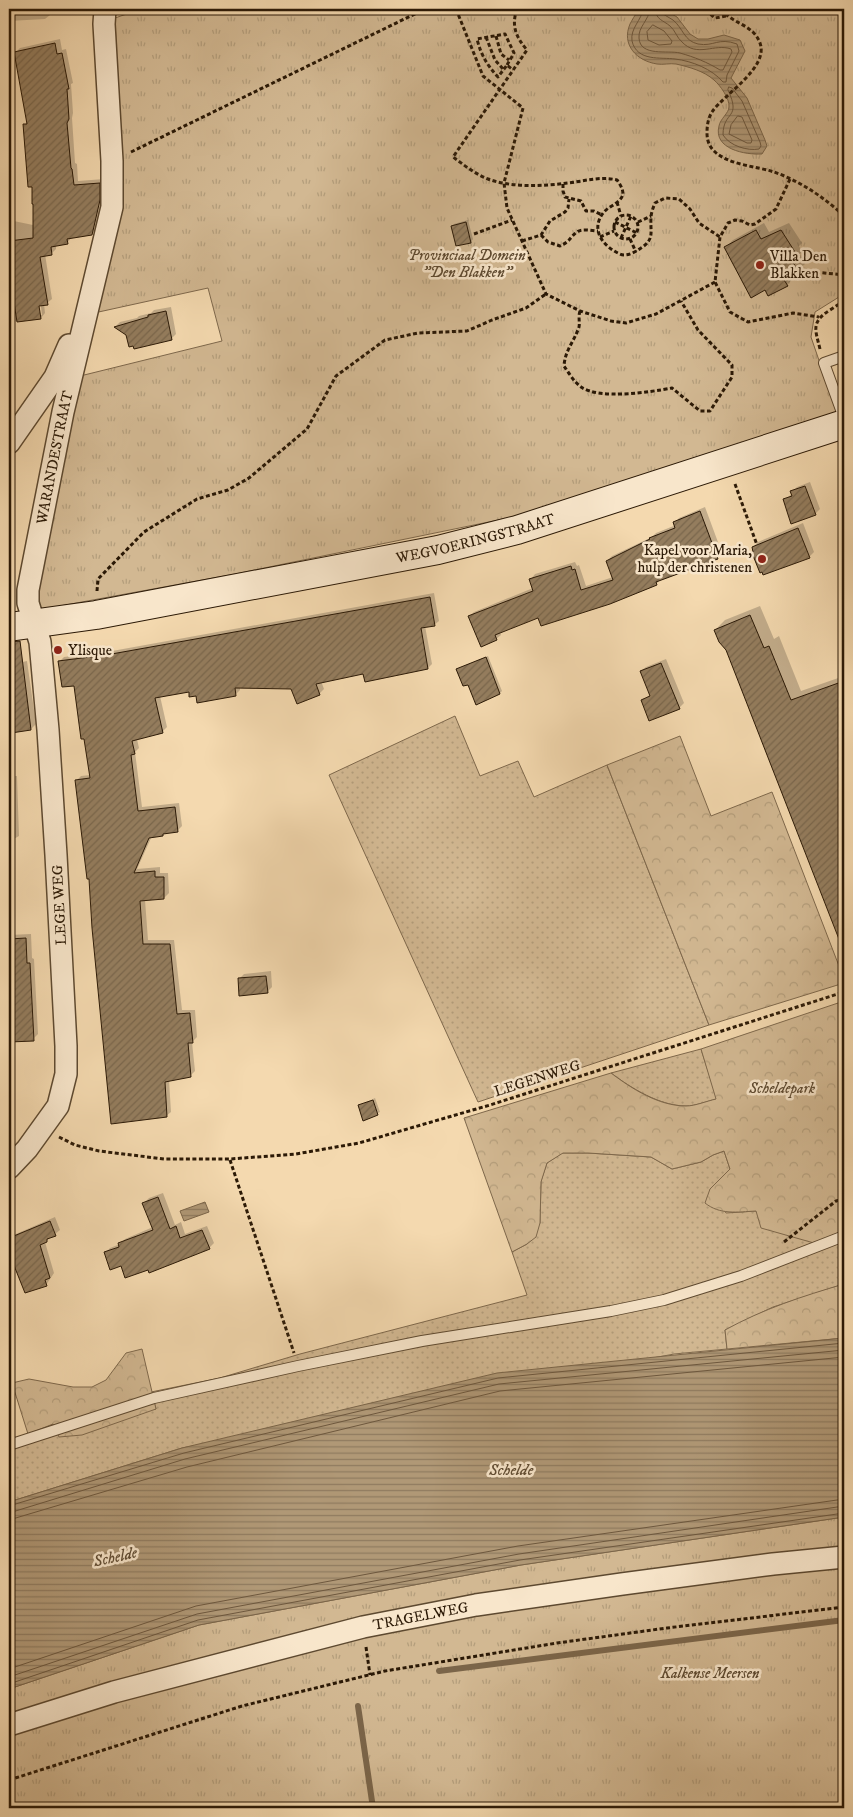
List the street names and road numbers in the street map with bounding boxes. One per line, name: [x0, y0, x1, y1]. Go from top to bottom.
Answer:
street label: WARANDESTRAAT: [32, 388, 78, 527]
street label: WEGVOERINGSTRAAT: [393, 509, 558, 568]
street label: LEGE WEG: [48, 864, 71, 946]
street label: LEGENWEG: [492, 1055, 583, 1101]
street label: TRAGELWEG: [371, 1598, 470, 1635]

